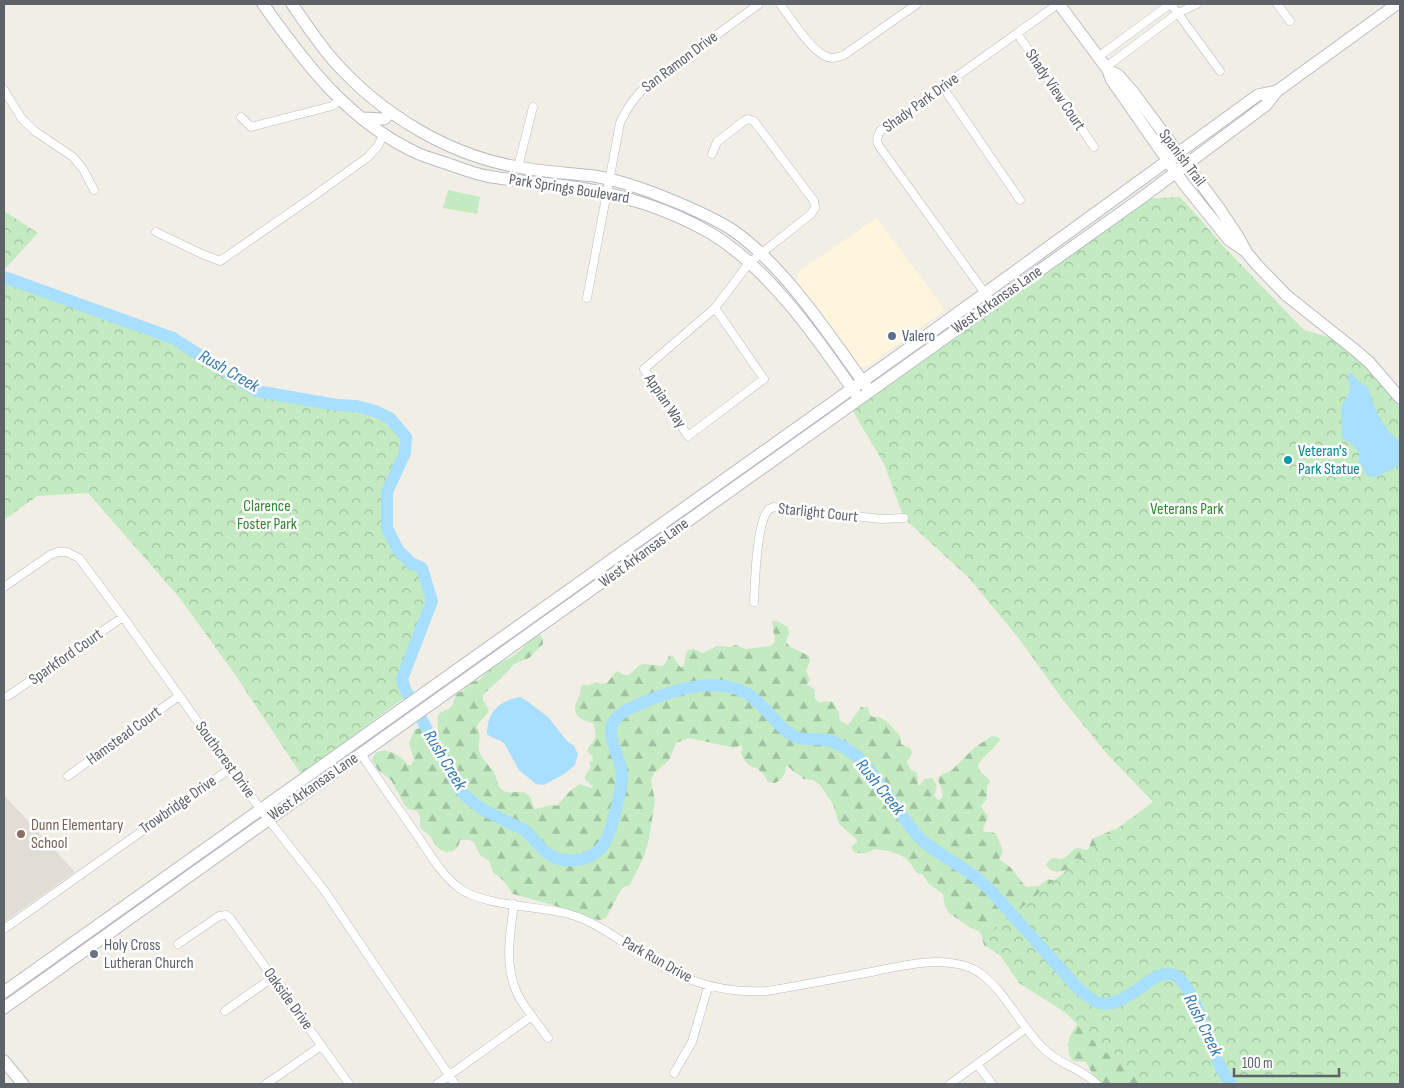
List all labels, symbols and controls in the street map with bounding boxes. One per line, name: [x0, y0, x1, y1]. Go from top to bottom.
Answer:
street label: San Ramon Drive: [638, 27, 722, 97]
street label: Shady View Court: [1021, 46, 1089, 134]
street label: Shady Park Drive: [879, 69, 963, 137]
street label: Spanish Trail: [1154, 126, 1210, 190]
street label: Park Springs Boulevard: [508, 170, 630, 208]
street label: West Arkansas Lane: [948, 262, 1046, 338]
place label: Valero: [902, 327, 935, 346]
marker: Valero: [886, 330, 898, 342]
water label: Rush Creek: [195, 345, 264, 397]
street label: Appian Way: [639, 370, 690, 432]
place label: Veteran's Park Statue: [1298, 442, 1360, 479]
marker: Veteran's Park Statue: [1282, 454, 1294, 466]
park label: Clarence Foster Park: [237, 497, 297, 534]
street label: Starlight Court: [777, 499, 859, 527]
park label: Veterans Park: [1150, 500, 1224, 519]
street label: West Arkansas Lane: [595, 514, 693, 592]
street label: Sparkford Court: [26, 625, 107, 689]
street label: Hamstead Court: [83, 703, 165, 769]
street label: Southcrest Drive: [191, 718, 259, 802]
water label: Rush Creek: [419, 726, 472, 795]
street label: West Arkansas Lane: [264, 749, 362, 825]
water label: Rush Creek: [851, 755, 910, 820]
street label: Trowbridge Drive: [136, 772, 220, 838]
place label: Dunn Elementary School: [31, 816, 123, 853]
marker: Dunn Elementary School: [15, 828, 27, 840]
street label: Park Run Drive: [619, 933, 695, 987]
place label: Holy Cross Lutheran Church: [104, 936, 194, 973]
marker: Holy Cross Lutheran Church: [88, 948, 100, 960]
street label: Oakside Drive: [259, 964, 317, 1034]
water label: Rush Creek: [1179, 991, 1228, 1061]
scale bar: [1234, 1046, 1339, 1078]
text: 100 m: [1242, 1054, 1273, 1073]

